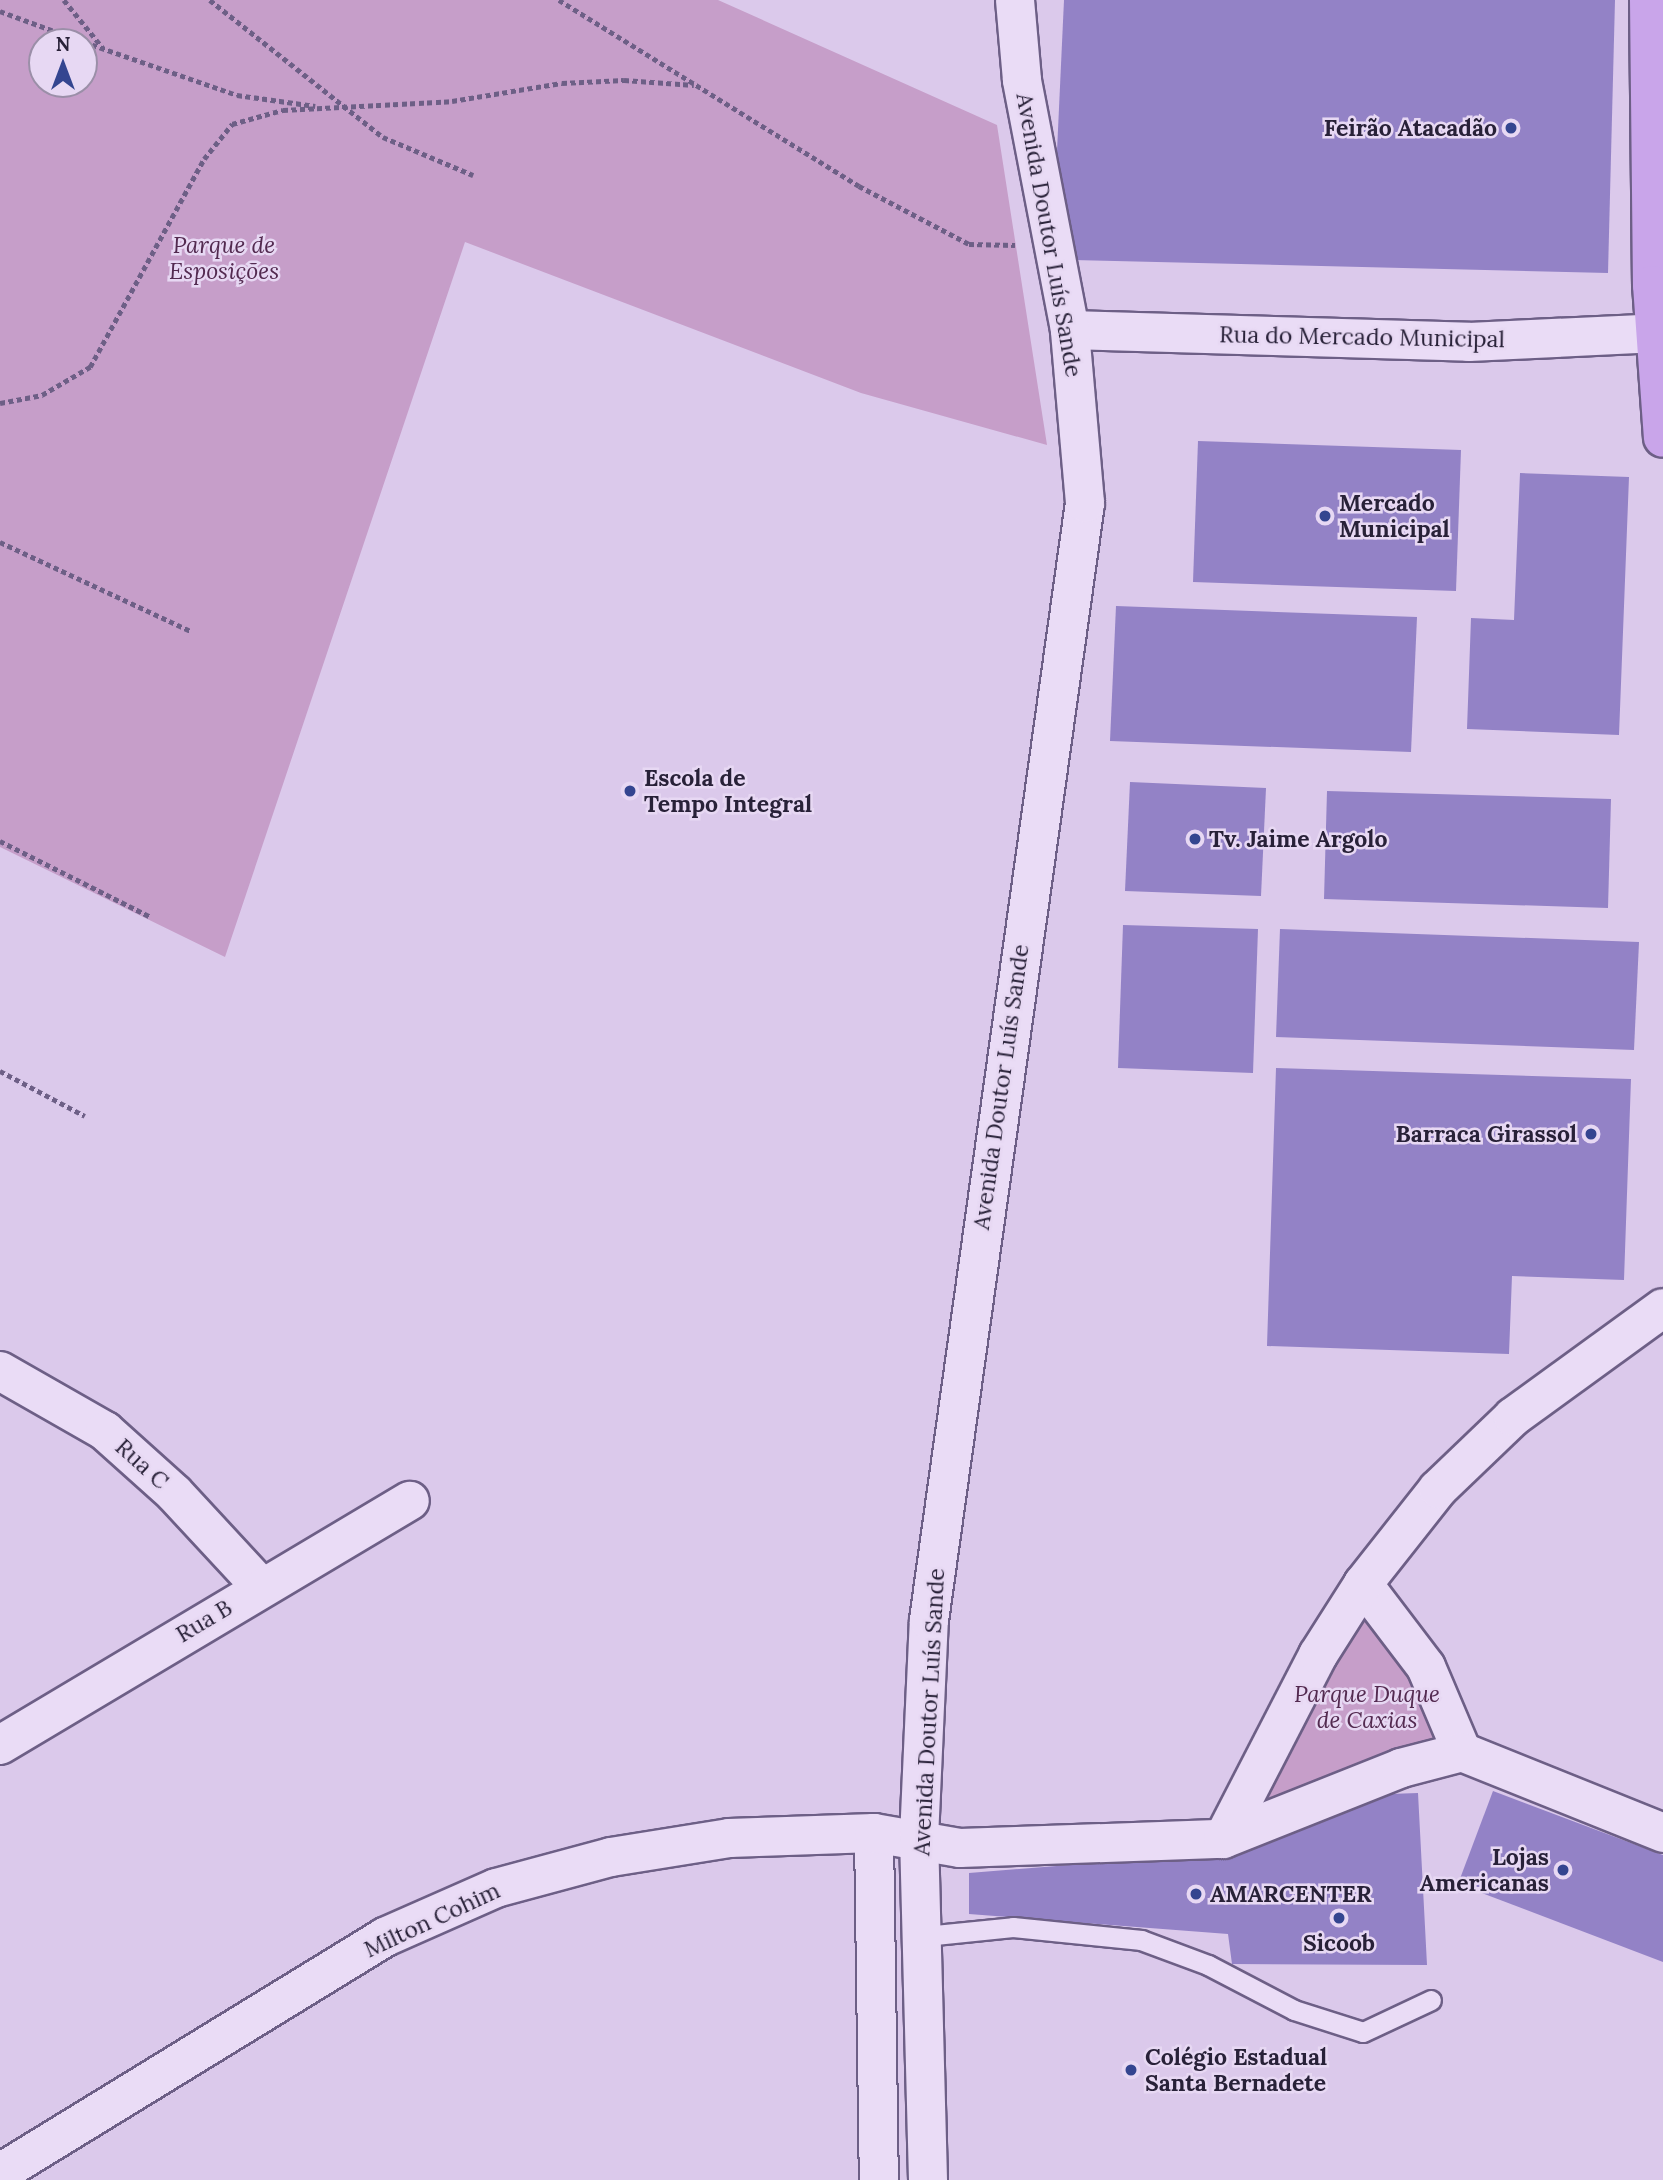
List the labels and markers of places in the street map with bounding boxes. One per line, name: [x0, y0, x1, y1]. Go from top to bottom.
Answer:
place label: Feirão Atacadão: [1324, 114, 1497, 142]
marker: Feirão Atacadão: [1503, 120, 1519, 136]
place label: Mercado Municipal: [1339, 489, 1450, 543]
marker: Mercado Municipal: [1317, 508, 1333, 524]
place label: Escola de Tempo Integral: [644, 764, 812, 818]
marker: Escola de Tempo Integral: [622, 783, 638, 799]
place label: Tv. Jaime Argolo: [1209, 825, 1387, 853]
marker: Tv. Jaime Argolo: [1187, 831, 1203, 847]
place label: Barraca Girassol: [1396, 1120, 1577, 1148]
marker: Barraca Girassol: [1583, 1126, 1599, 1142]
place label: Lojas Americanas: [1420, 1843, 1549, 1897]
marker: Lojas Americanas: [1555, 1862, 1571, 1878]
place label: AMARCENTER: [1210, 1880, 1372, 1908]
marker: AMARCENTER: [1188, 1886, 1204, 1902]
marker: Sicoob: [1331, 1910, 1347, 1926]
place label: Sicoob: [1303, 1929, 1375, 1957]
place label: Colégio Estadual Santa Bernadete: [1145, 2043, 1327, 2097]
marker: Colégio Estadual Santa Bernadete: [1123, 2062, 1139, 2078]

